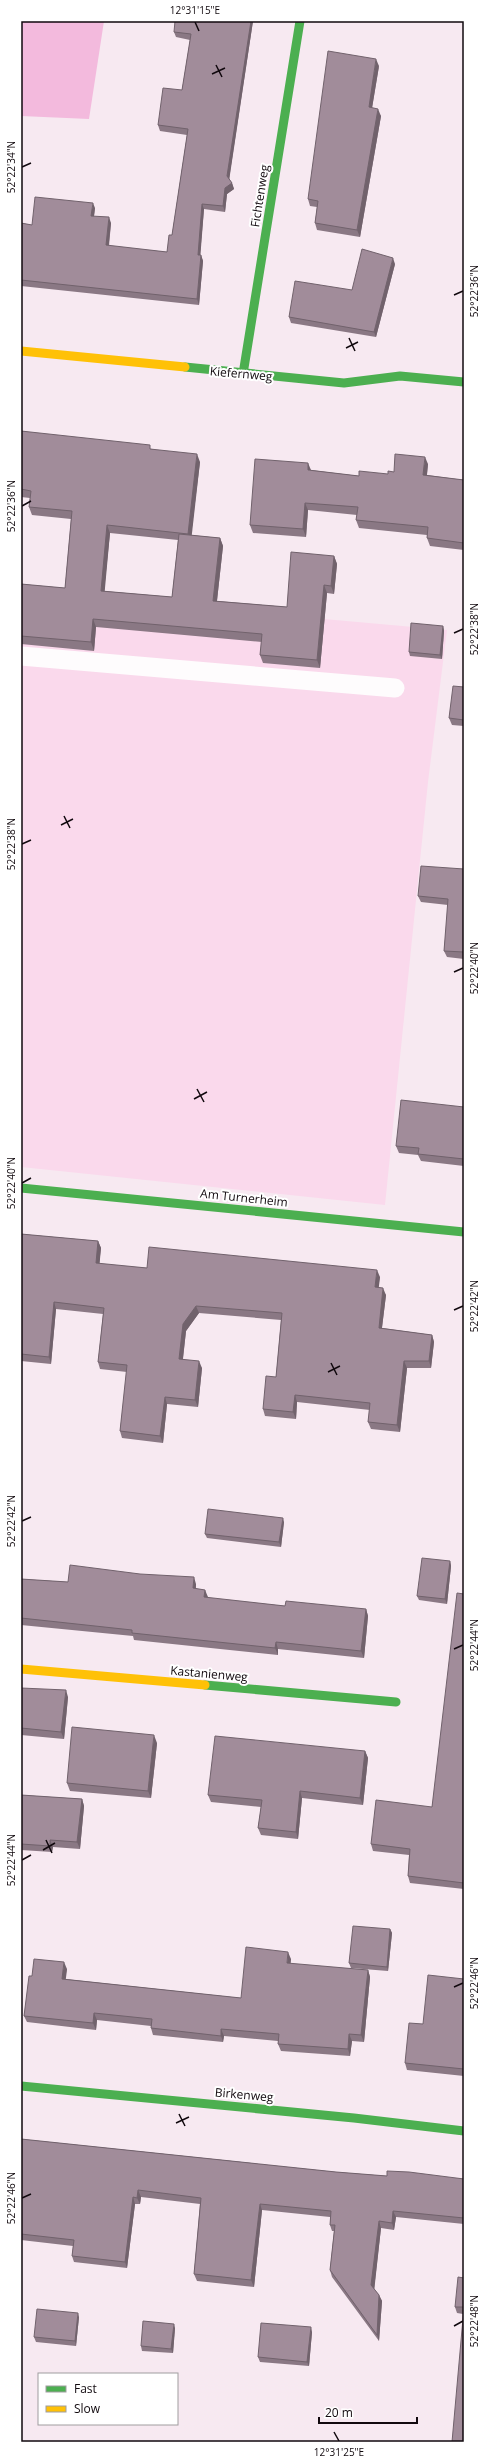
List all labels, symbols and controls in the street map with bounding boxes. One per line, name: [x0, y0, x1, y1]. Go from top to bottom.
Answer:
text: 12°31'15"E: [170, 3, 220, 17]
text: 52°22'34"N: [4, 141, 18, 193]
street label: Fichtenweg: [246, 163, 273, 228]
text: 52°22'36"N: [467, 265, 481, 317]
street label: Kiefernweg: [209, 362, 273, 385]
text: 52°22'36"N: [4, 480, 18, 532]
text: 52°22'38"N: [467, 603, 481, 655]
text: 52°22'38"N: [4, 818, 18, 870]
text: 52°22'40"N: [467, 942, 481, 994]
text: 52°22'40"N: [4, 1157, 18, 1209]
street label: Am Turnerheim: [199, 1184, 289, 1211]
text: 52°22'42"N: [467, 1280, 481, 1332]
text: 52°22'42"N: [4, 1495, 18, 1547]
text: 52°22'44"N: [467, 1619, 481, 1671]
street label: Kastanienweg: [170, 1662, 249, 1685]
text: 52°22'44"N: [4, 1834, 18, 1886]
text: 52°22'46"N: [467, 1957, 481, 2009]
street label: Birkenweg: [214, 2083, 274, 2106]
text: 52°22'46"N: [4, 2172, 18, 2224]
text: 52°22'48"N: [467, 2295, 481, 2347]
legend: [38, 2373, 178, 2425]
text: Fast: [74, 2380, 97, 2397]
scale bar: [319, 2399, 417, 2425]
text: Slow: [74, 2400, 101, 2417]
text: 20 m: [325, 2404, 353, 2421]
text: 12°31'25"E: [314, 2445, 364, 2459]

